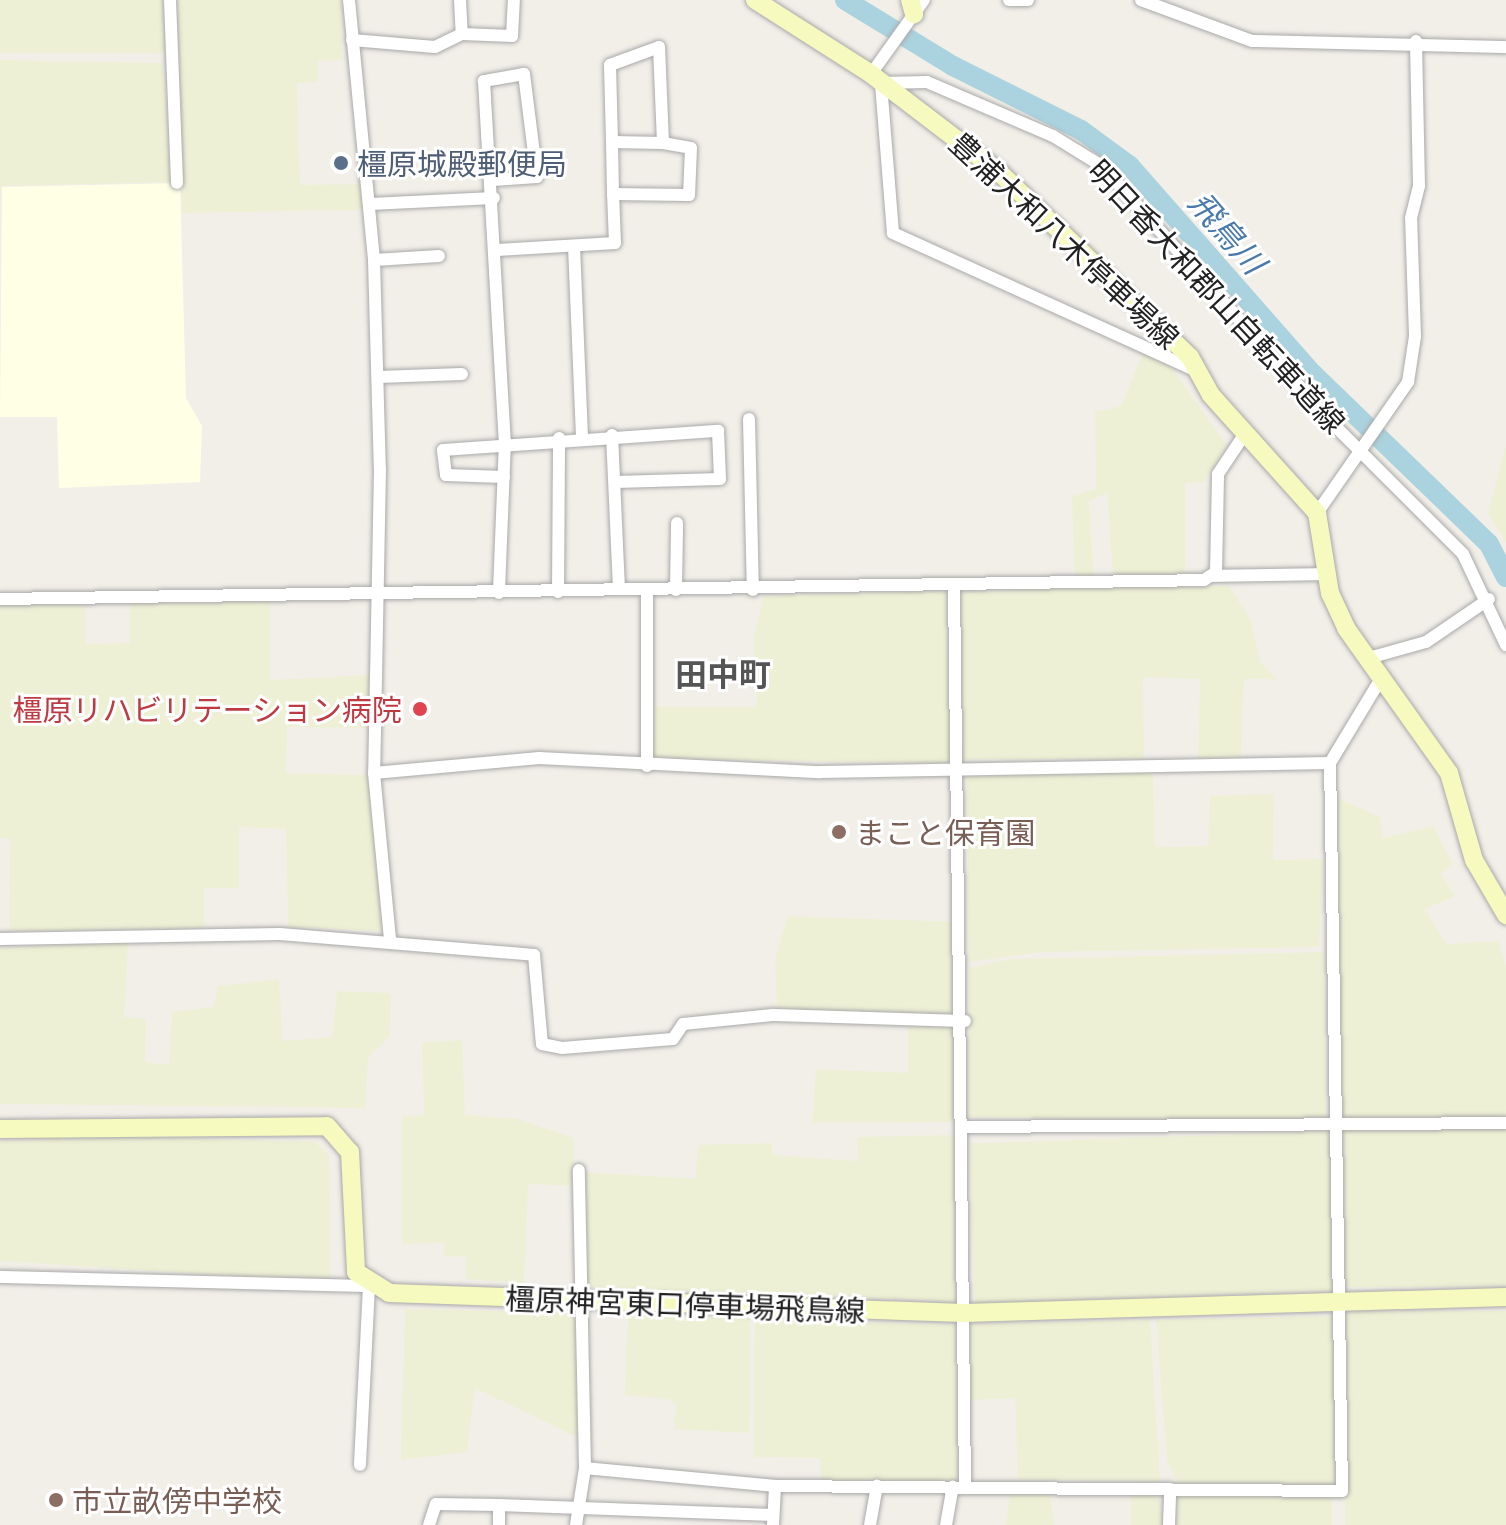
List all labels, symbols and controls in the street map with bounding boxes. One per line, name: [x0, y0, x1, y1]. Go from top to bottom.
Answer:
street label: 豊浦大和八木停車場線: [943, 125, 1187, 355]
place label: 橿原城殿郵便局: [357, 145, 567, 181]
street label: 明日香大和郡山自転車道線: [1081, 152, 1353, 440]
marker: 橿原城殿郵便局: [332, 154, 350, 172]
water label: 飛鳥川: [1182, 183, 1274, 281]
district label: 田中町: [675, 654, 771, 692]
place label: 橿原リハビリテーション病院: [12, 691, 402, 727]
marker: 橿原リハビリテーション病院: [409, 698, 431, 720]
place label: まこと保育園: [855, 814, 1035, 850]
marker: まこと保育園: [830, 823, 848, 841]
street label: 橿原神宮東口停車場飛鳥線: [504, 1280, 866, 1328]
place label: 市立畝傍中学校: [72, 1482, 282, 1518]
marker: 市立畝傍中学校: [47, 1491, 65, 1509]

